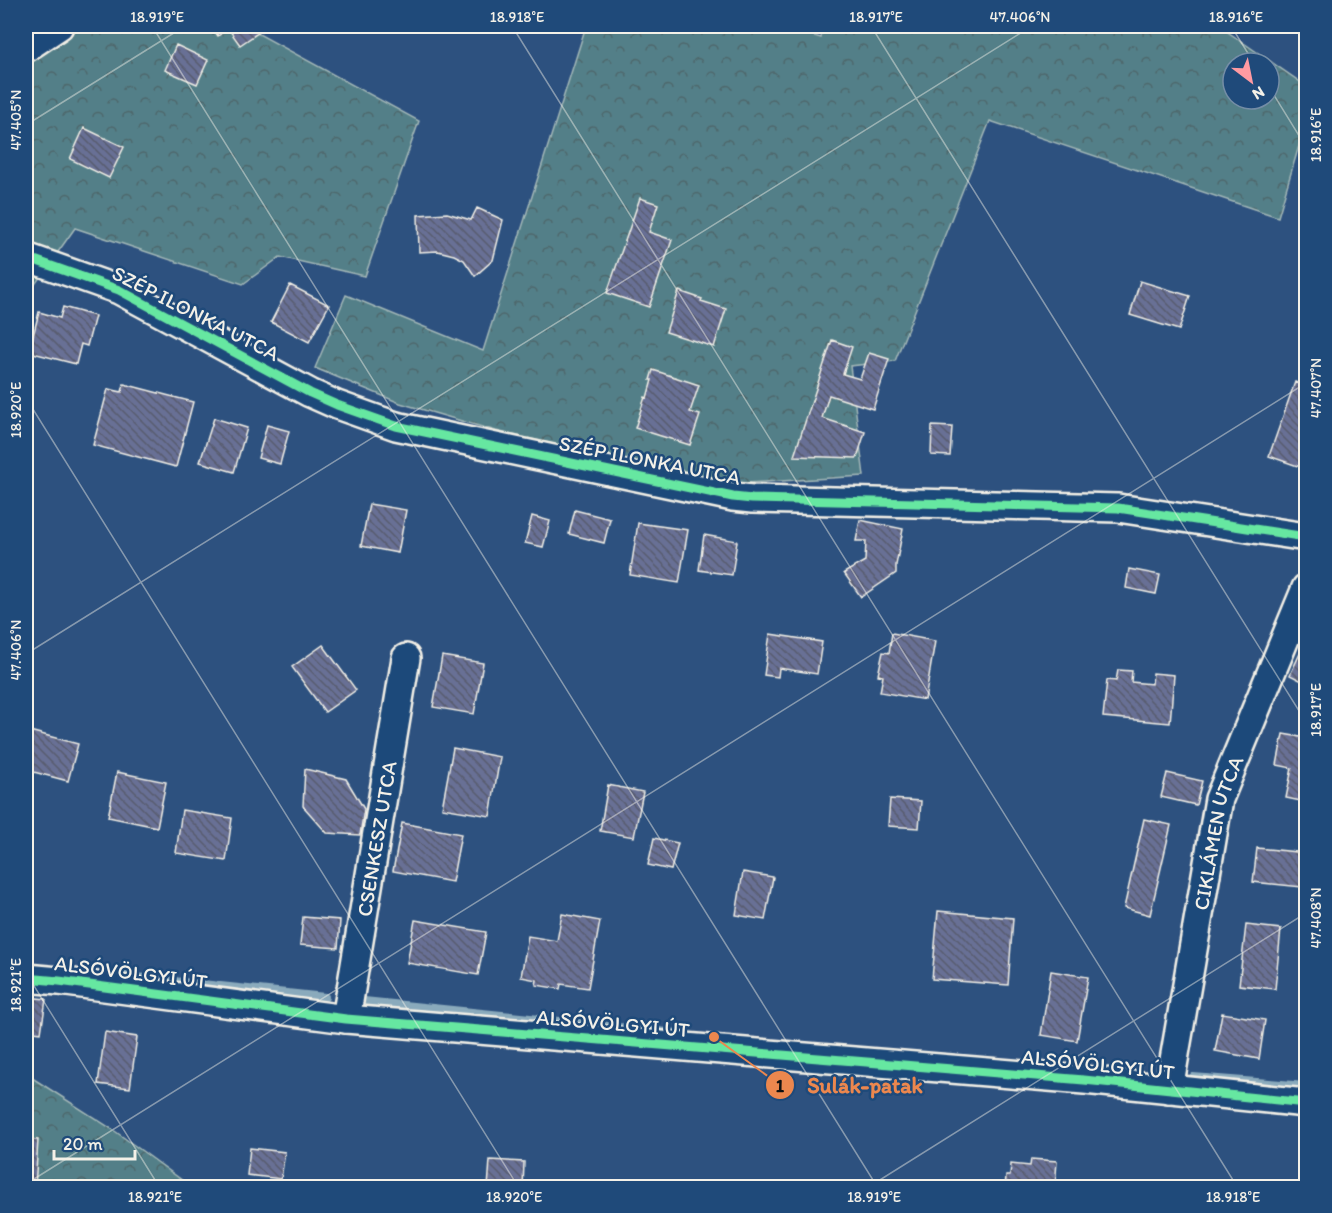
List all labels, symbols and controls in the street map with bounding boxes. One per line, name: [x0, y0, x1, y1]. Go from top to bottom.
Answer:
text: 18.919°E: [130, 8, 184, 26]
text: 18.918°E: [490, 8, 544, 26]
text: 18.917°E: [849, 8, 903, 26]
text: 47.406°N: [990, 8, 1050, 26]
text: 18.916°E: [1209, 8, 1263, 26]
north arrow: [1221, 51, 1281, 111]
text: N: [1249, 82, 1268, 104]
text: 47.405°N: [7, 90, 25, 150]
text: 18.916°E: [1307, 108, 1325, 162]
street label: SZÉP ILONKA UTCA: [108, 260, 284, 366]
text: 47.407°N: [1307, 358, 1325, 418]
text: 18.920°E: [7, 382, 25, 438]
street label: SZÉP ILONKA UTCA: [557, 430, 743, 490]
text: 47.406°N: [7, 620, 25, 680]
text: 18.917°E: [1307, 683, 1325, 737]
street label: CIKLÁMEN UTCA: [1188, 751, 1248, 912]
street label: CSENKESZ UTCA: [351, 758, 401, 918]
text: 47.408°N: [1307, 887, 1325, 949]
street label: ALSÓVÖLGYI ÚT: [53, 950, 209, 994]
text: 18.921°E: [7, 958, 25, 1012]
street label: ALSÓVÖLGYI ÚT: [535, 1004, 691, 1042]
street label: ALSÓVÖLGYI ÚT: [1020, 1044, 1176, 1085]
callout: Sulák-patak: [765, 1065, 935, 1105]
text: Sulák-patak: [807, 1072, 924, 1099]
text: 1: [776, 1075, 785, 1097]
scale bar: [54, 1123, 135, 1161]
text: 20 m: [63, 1133, 103, 1155]
text: 18.921°E: [128, 1188, 182, 1206]
text: 18.920°E: [486, 1188, 542, 1206]
text: 18.919°E: [847, 1188, 901, 1206]
text: 18.918°E: [1206, 1188, 1260, 1206]

